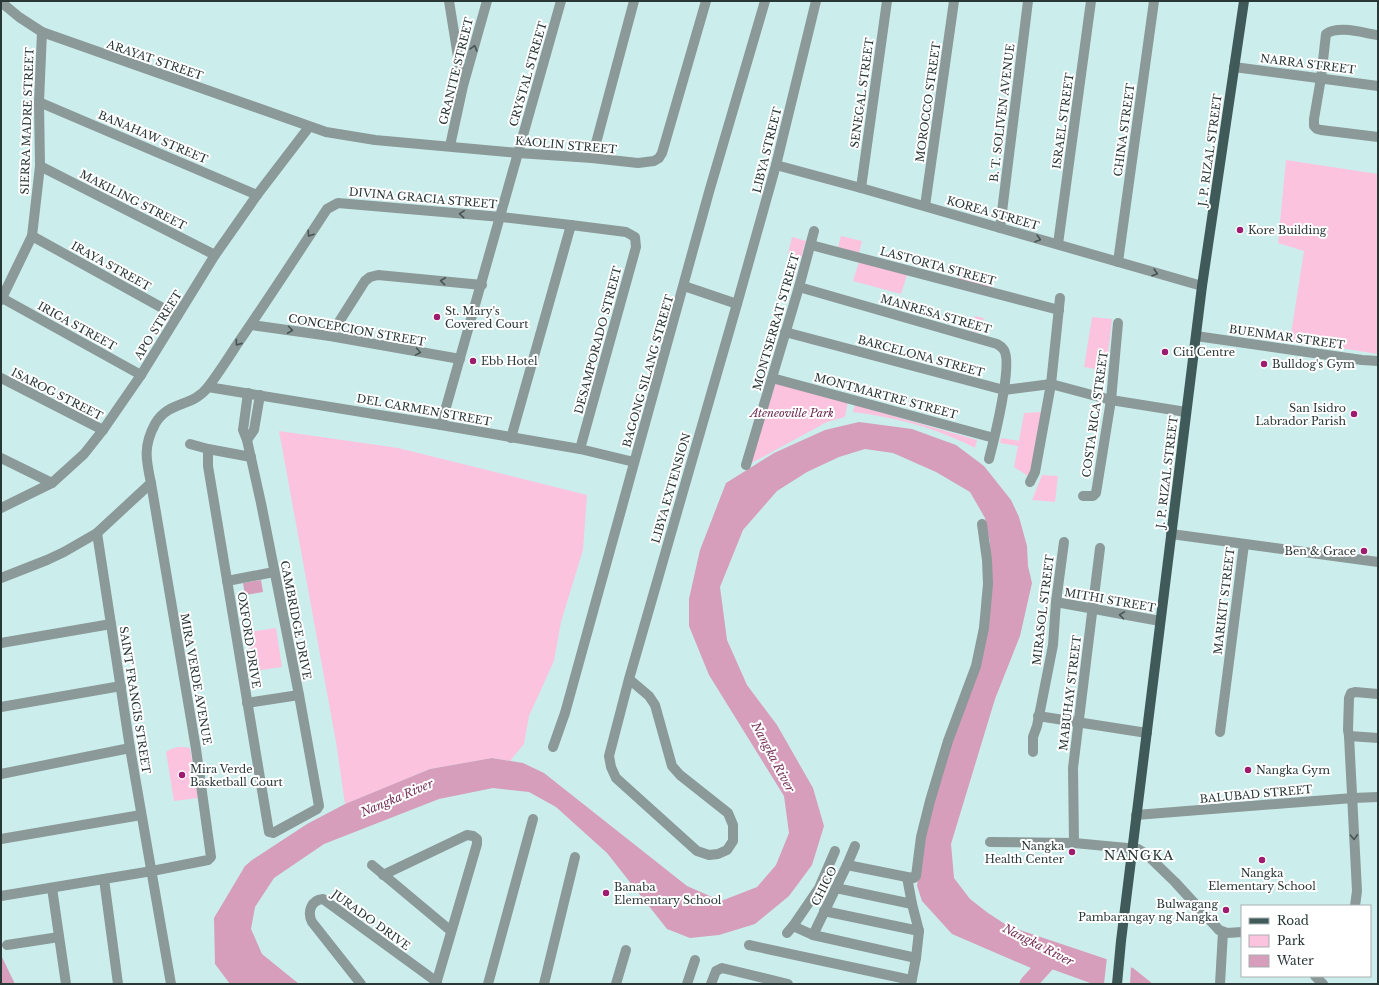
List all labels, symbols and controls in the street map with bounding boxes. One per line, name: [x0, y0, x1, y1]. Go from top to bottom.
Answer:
street label: GRANITE STREET: [436, 16, 476, 126]
street label: CRYSTAL STREET: [506, 20, 550, 128]
street label: ARAYAT STREET: [104, 37, 205, 83]
street label: SENEGAL STREET: [847, 37, 877, 149]
street label: MOROCCO STREET: [913, 41, 943, 163]
street label: B. T. SOLIVEN AVENUE: [987, 43, 1017, 183]
one-way arrow: [469, 45, 477, 51]
street label: SIERRA MADRE STREET: [17, 47, 37, 195]
street label: NARRA STREET: [1259, 51, 1357, 77]
street label: ISRAEL STREET: [1049, 72, 1077, 170]
street label: CHINA STREET: [1111, 82, 1137, 177]
street label: J. P. RIZAL STREET: [1195, 93, 1225, 209]
street label: LIBYA STREET: [750, 105, 785, 195]
street label: BANAHAW STREET: [96, 108, 210, 167]
street label: KAOLIN STREET: [515, 134, 618, 156]
street label: MAKILING STREET: [77, 167, 189, 233]
street label: DIVINA GRACIA STREET: [348, 185, 498, 211]
street label: KOREA STREET: [945, 193, 1041, 233]
one-way arrow: [459, 209, 465, 218]
place label: Kore Building: [1248, 223, 1327, 237]
marker: Kore Building: [1235, 225, 1245, 235]
one-way arrow: [307, 230, 315, 237]
one-way arrow: [1034, 234, 1041, 243]
street label: IRAYA STREET: [69, 238, 153, 294]
street label: LASTORTA STREET: [878, 244, 998, 288]
street label: MONTSERRAT STREET: [750, 252, 802, 392]
street label: DESAMPORADO STREET: [571, 264, 625, 416]
one-way arrow: [1151, 268, 1158, 277]
one-way arrow: [440, 277, 446, 286]
street label: APO STREET: [131, 288, 185, 363]
street label: MANRESA STREET: [879, 291, 993, 337]
street label: BAGONG SILANG STREET: [619, 293, 677, 449]
street label: IRIGA STREET: [35, 299, 119, 353]
place label: St. Mary's Covered Court: [445, 304, 529, 331]
street label: CONCEPCION STREET: [287, 311, 427, 349]
marker: St. Mary's Covered Court: [432, 312, 442, 322]
street label: BUENMAR STREET: [1228, 322, 1346, 352]
one-way arrow: [287, 325, 293, 334]
street label: BARCELONA STREET: [856, 332, 986, 380]
one-way arrow: [235, 339, 243, 346]
place label: Citi Centre: [1173, 345, 1235, 359]
one-way arrow: [415, 347, 421, 355]
marker: Citi Centre: [1160, 347, 1170, 357]
street label: COSTA RICA STREET: [1079, 350, 1111, 478]
place label: Ebb Hotel: [481, 354, 538, 368]
marker: Ebb Hotel: [468, 356, 478, 366]
place label: Bulldog's Gym: [1272, 357, 1355, 371]
marker: Bulldog's Gym: [1259, 359, 1269, 369]
street label: ISAROG STREET: [9, 365, 105, 423]
street label: MONTMARTRE STREET: [813, 370, 959, 422]
street label: DEL CARMEN STREET: [355, 391, 493, 429]
place label: San Isidro Labrador Parish: [1256, 401, 1346, 428]
park label: Ateneoville Park: [748, 406, 834, 420]
marker: San Isidro Labrador Parish: [1349, 409, 1359, 419]
street label: J. P. RIZAL STREET: [1153, 415, 1181, 531]
street label: LIBYA EXTENSION: [648, 431, 694, 545]
place label: Ben & Grace: [1285, 544, 1356, 558]
street label: MARIKIT STREET: [1210, 546, 1238, 655]
marker: Ben & Grace: [1359, 546, 1369, 556]
street label: MIRASOL STREET: [1029, 554, 1057, 666]
street label: CAMBRIDGE DRIVE: [278, 559, 314, 681]
street label: MITHI STREET: [1063, 585, 1157, 615]
street label: OXFORD DRIVE: [234, 591, 264, 689]
one-way arrow: [1119, 611, 1125, 620]
street label: MIRA VERDE AVENUE: [178, 612, 214, 746]
street label: SAINT FRANCIS STREET: [116, 625, 154, 775]
street label: MABUHAY STREET: [1056, 634, 1084, 752]
water label: Nangka River: [748, 718, 798, 795]
place label: Mira Verde Basketball Court: [190, 762, 284, 789]
place label: Nangka Gym: [1256, 763, 1330, 777]
marker: Nangka Gym: [1243, 765, 1253, 775]
marker: Mira Verde Basketball Court: [177, 770, 187, 780]
water label: Nangka River: [357, 775, 436, 820]
street label: BALUBAD STREET: [1199, 782, 1313, 806]
one-way arrow: [1350, 834, 1359, 840]
place label: Nangka Health Center: [985, 839, 1065, 866]
marker: Nangka Health Center: [1067, 847, 1077, 857]
district label: NANGKA: [1104, 847, 1174, 864]
marker: Nangka Elementary School: [1257, 855, 1267, 865]
street label: CHICO: [808, 864, 840, 908]
place label: Nangka Elementary School: [1208, 866, 1316, 893]
place label: Banaba Elementary School: [614, 880, 722, 907]
street label: JURADO DRIVE: [327, 886, 413, 953]
marker: Banaba Elementary School: [601, 888, 611, 898]
place label: Bulwagang Pambarangay ng Nangka: [1078, 897, 1219, 924]
marker: Bulwagang Pambarangay ng Nangka: [1221, 905, 1231, 915]
legend: [1241, 905, 1371, 977]
text: Road: [1277, 913, 1309, 928]
water label: Nangka River: [999, 920, 1077, 969]
text: Park: [1277, 933, 1305, 948]
text: Water: [1276, 953, 1314, 968]

